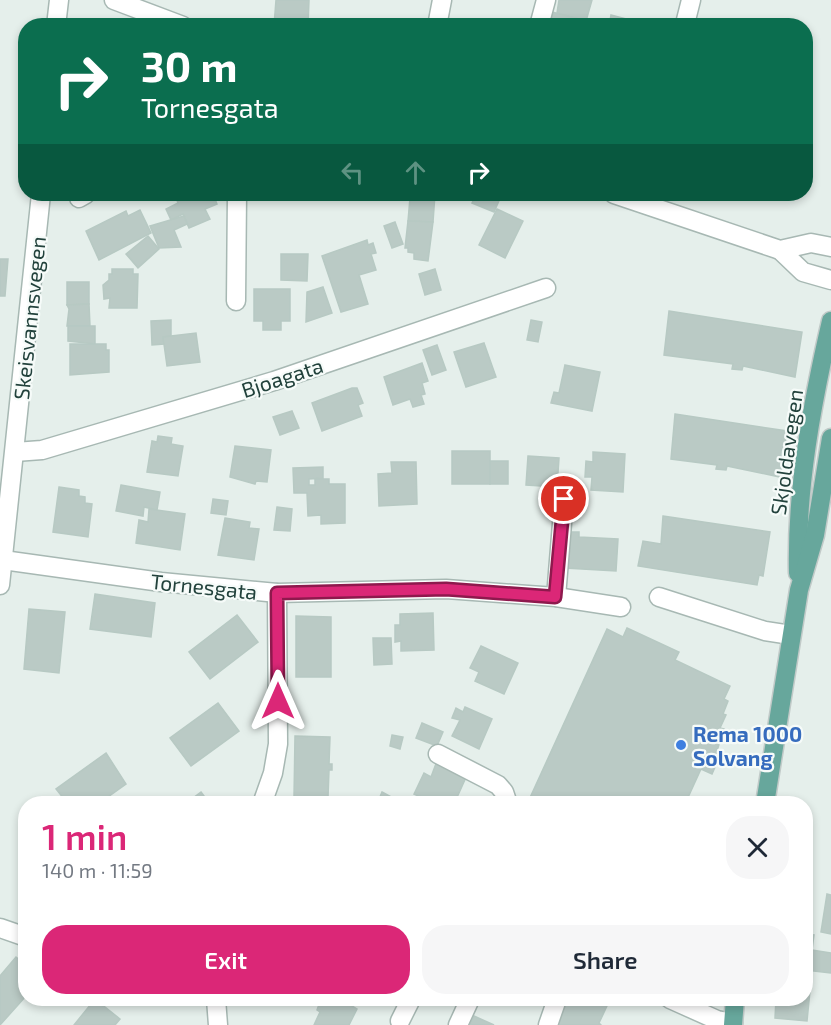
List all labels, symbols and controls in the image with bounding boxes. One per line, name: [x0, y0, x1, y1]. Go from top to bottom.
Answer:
text: 30 m: [141, 40, 237, 90]
icon: right: [42, 42, 120, 120]
text: Tornesgata: [141, 91, 279, 123]
icon: left: [336, 156, 369, 189]
icon: ahead: [399, 156, 432, 189]
icon: right: [462, 156, 495, 189]
street label: Skeisvannsvegen: [8, 235, 50, 401]
street label: Bjoagata: [238, 352, 326, 403]
street label: Skjoldavegen: [765, 387, 808, 517]
pin: [538, 473, 589, 524]
icon: arrive: [547, 482, 580, 515]
street label: Tornesgata: [149, 568, 259, 604]
position arrow: [246, 669, 310, 733]
place label: Rema 1000 Solvang: [693, 721, 802, 770]
marker: Rema 1000 Solvang: [674, 738, 688, 752]
text: 1 min: [42, 814, 127, 857]
button: close: [726, 816, 789, 879]
text: 140 m · 11:59: [42, 858, 153, 882]
button: Exit: [42, 925, 410, 994]
button: Share: [422, 925, 789, 994]

